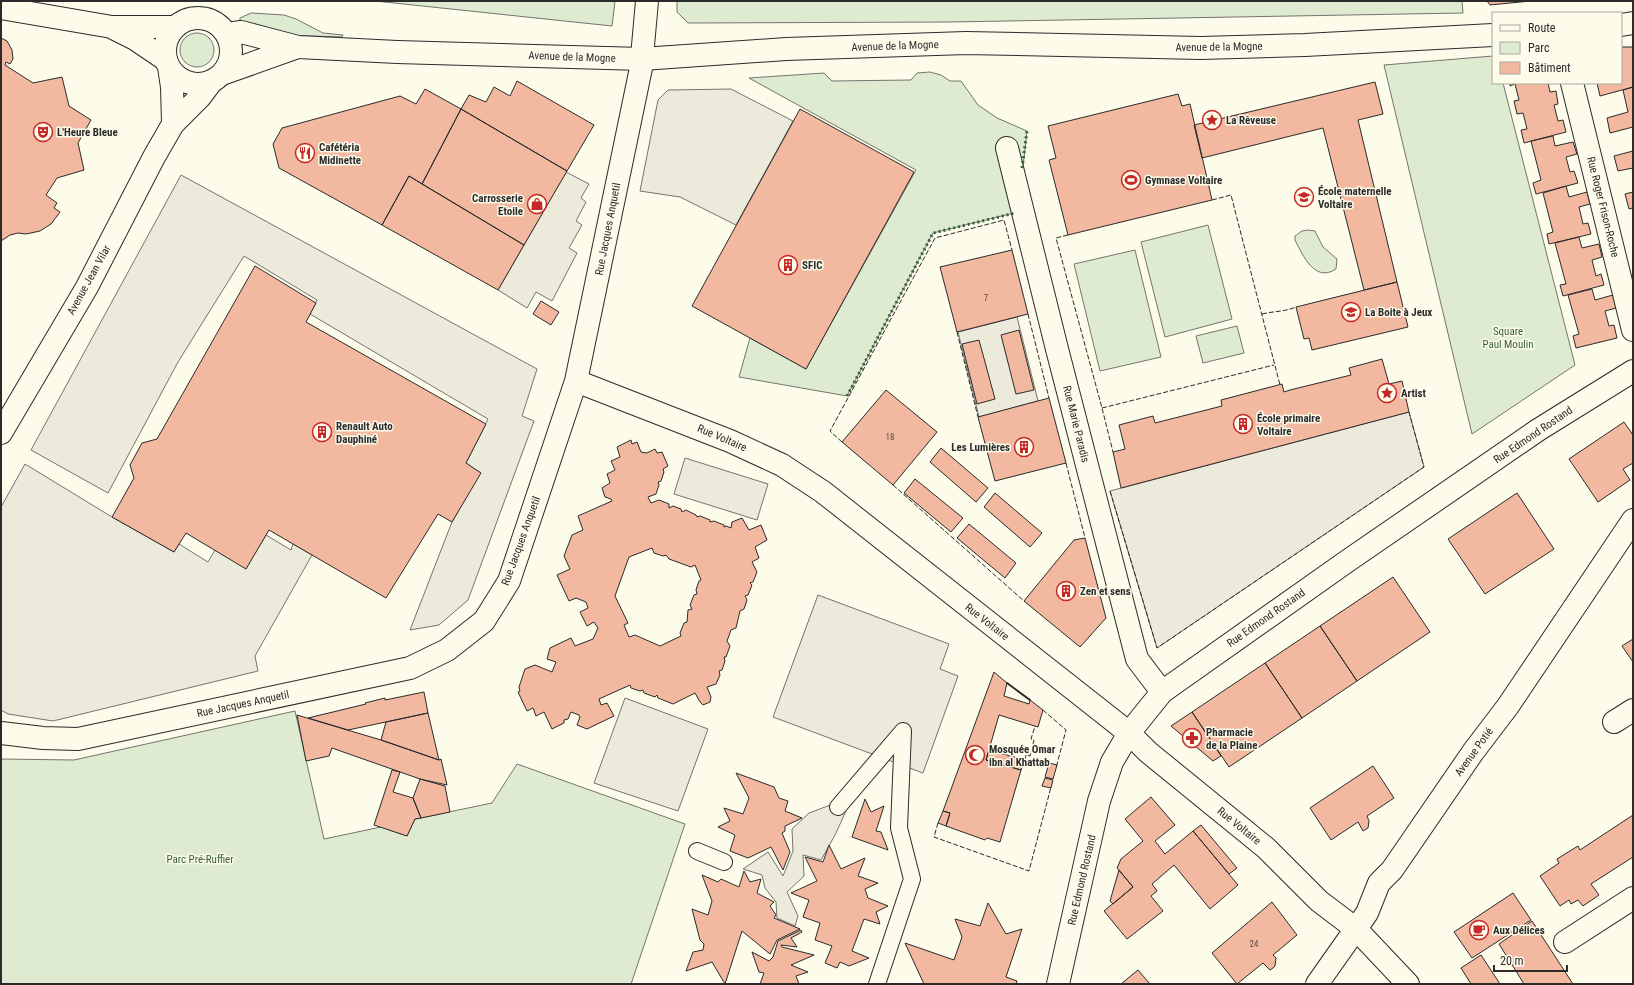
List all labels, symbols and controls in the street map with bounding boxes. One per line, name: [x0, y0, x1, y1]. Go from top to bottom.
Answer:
legend: [1492, 12, 1622, 84]
text: Route: [1528, 21, 1556, 35]
street label: Avenue de la Mogne: [851, 38, 939, 54]
street label: Avenue de la Mogne: [1175, 40, 1263, 54]
text: Parc: [1528, 41, 1550, 55]
street label: Avenue de la Mogne: [528, 49, 616, 65]
text: Bâtiment: [1528, 61, 1571, 75]
place icon: La Rêveuse: [1201, 109, 1223, 131]
place label: La Rêveuse: [1226, 114, 1276, 127]
theatre icon: L'Heure Bleue: [32, 121, 54, 143]
place label: L'Heure Bleue: [57, 126, 118, 139]
place label: Cafétéria Midinette: [319, 141, 361, 167]
restaurant icon: Cafétéria Midinette: [294, 142, 316, 164]
street label: Rue Roger Frison-Roche: [1584, 155, 1622, 259]
sports icon: Gymnase Voltaire: [1120, 169, 1142, 191]
place label: Gymnase Voltaire: [1145, 174, 1222, 187]
street label: Rue Jacques Anquetil: [593, 182, 623, 276]
place label: École maternelle Voltaire: [1318, 185, 1392, 211]
school or university icon: École maternelle Voltaire: [1293, 186, 1315, 208]
place label: Carrosserie Etoile: [472, 192, 523, 218]
shop icon: Carrosserie Etoile: [526, 193, 548, 215]
street label: Avenue Jean Vilar: [64, 242, 114, 317]
building icon: SFIC: [777, 254, 799, 276]
place label: SFIC: [802, 259, 822, 272]
house number: 7: [984, 293, 989, 303]
school or university icon: La Boite à Jeux: [1340, 301, 1362, 323]
place label: La Boite à Jeux: [1365, 306, 1432, 319]
park label: Square Paul Moulin: [1482, 325, 1534, 351]
place icon: Artist: [1376, 382, 1398, 404]
street label: Rue Marie Paradis: [1060, 384, 1092, 464]
place label: Artist: [1401, 387, 1427, 400]
street label: Rue Edmond Rostand: [1491, 404, 1575, 466]
place label: École primaire Voltaire: [1257, 412, 1320, 438]
building icon: École primaire Voltaire: [1232, 413, 1254, 435]
place label: Renault Auto Dauphiné: [336, 420, 393, 446]
building icon: Renault Auto Dauphiné: [311, 421, 333, 443]
street label: Rue Voltaire: [695, 422, 749, 454]
house number: 18: [886, 432, 894, 442]
building icon: Les Lumières: [1013, 436, 1035, 458]
place label: Les Lumières: [951, 441, 1010, 454]
street label: Rue Jacques Anquetil: [499, 495, 543, 587]
building icon: Zen et sens: [1055, 580, 1077, 602]
place label: Zen et sens: [1080, 585, 1131, 598]
street label: Rue Edmond Rostand: [1224, 586, 1308, 650]
street label: Rue Voltaire: [962, 601, 1012, 643]
street label: Rue Jacques Anquetil: [196, 688, 290, 720]
street label: Avenue Potié: [1452, 725, 1496, 779]
place label: Pharmacie de la Plaine: [1206, 726, 1257, 752]
pharmacy icon: Pharmacie de la Plaine: [1181, 727, 1203, 749]
place label: Mosquée Omar ibn al Khattab: [989, 743, 1056, 769]
mosque icon: Mosquée Omar ibn al Khattab: [964, 744, 986, 766]
street label: Rue Voltaire: [1215, 805, 1263, 847]
street label: Rue Edmond Rostand: [1065, 833, 1099, 927]
park label: Parc Pré-Ruffier: [166, 853, 234, 866]
cafe icon: Aux Délices: [1468, 919, 1490, 941]
place label: Aux Délices: [1493, 924, 1545, 937]
house number: 24: [1250, 939, 1259, 949]
scale bar: [1494, 947, 1567, 973]
text: 20 m: [1500, 954, 1524, 968]

